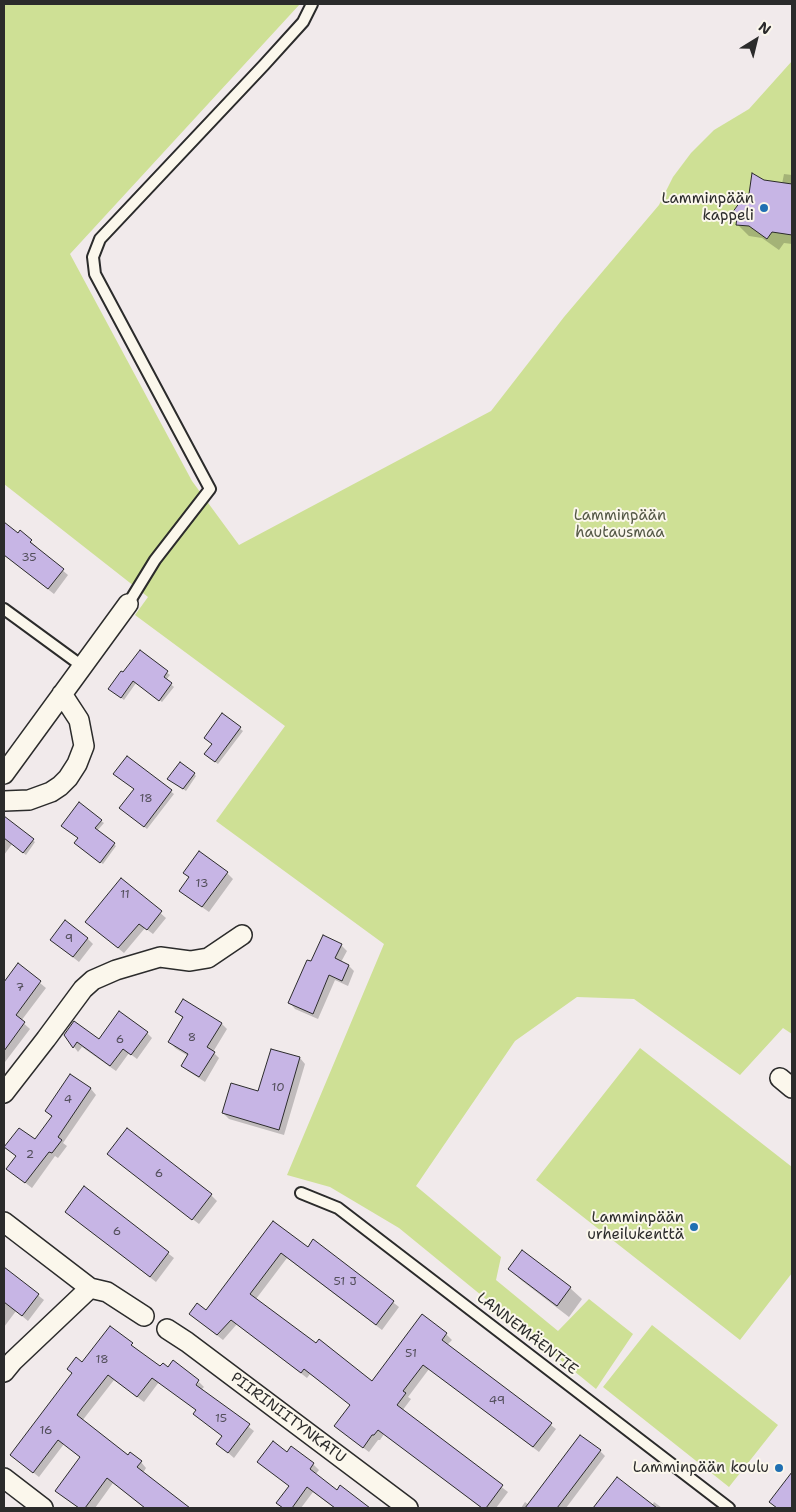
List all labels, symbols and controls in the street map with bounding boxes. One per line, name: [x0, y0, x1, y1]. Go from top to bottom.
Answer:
north arrow: [731, 15, 781, 65]
text: N: [755, 17, 775, 38]
place label: Lamminpään kappeli: [661, 190, 754, 225]
marker: Lamminpään kappeli: [758, 202, 770, 214]
park label: Lamminpään hautausmaa: [574, 507, 666, 542]
house number: 35: [21, 551, 37, 565]
house number: 18: [139, 792, 153, 806]
house number: 13: [196, 877, 208, 891]
house number: 11: [120, 888, 130, 902]
house number: 9: [65, 932, 73, 946]
house number: 7: [16, 981, 24, 995]
house number: 8: [188, 1031, 196, 1045]
house number: 6: [116, 1033, 124, 1047]
house number: 10: [271, 1081, 285, 1095]
house number: 4: [64, 1093, 72, 1107]
house number: 2: [26, 1148, 34, 1162]
house number: 6: [155, 1167, 163, 1181]
place label: Lamminpään urheilukenttä: [587, 1209, 684, 1244]
marker: Lamminpään urheilukenttä: [688, 1221, 700, 1233]
house number: 6: [113, 1225, 121, 1239]
house number: 51 J: [333, 1275, 357, 1289]
street label: LANNEMÄENTIE: [473, 1289, 581, 1379]
house number: 51: [405, 1347, 417, 1361]
house number: 18: [95, 1353, 109, 1367]
street label: PIIRINIITYNKATU: [227, 1369, 349, 1467]
house number: 49: [489, 1394, 505, 1408]
house number: 15: [215, 1412, 227, 1426]
house number: 16: [39, 1424, 53, 1438]
place label: Lamminpään koulu: [633, 1459, 769, 1477]
marker: Lamminpään koulu: [773, 1462, 785, 1474]

